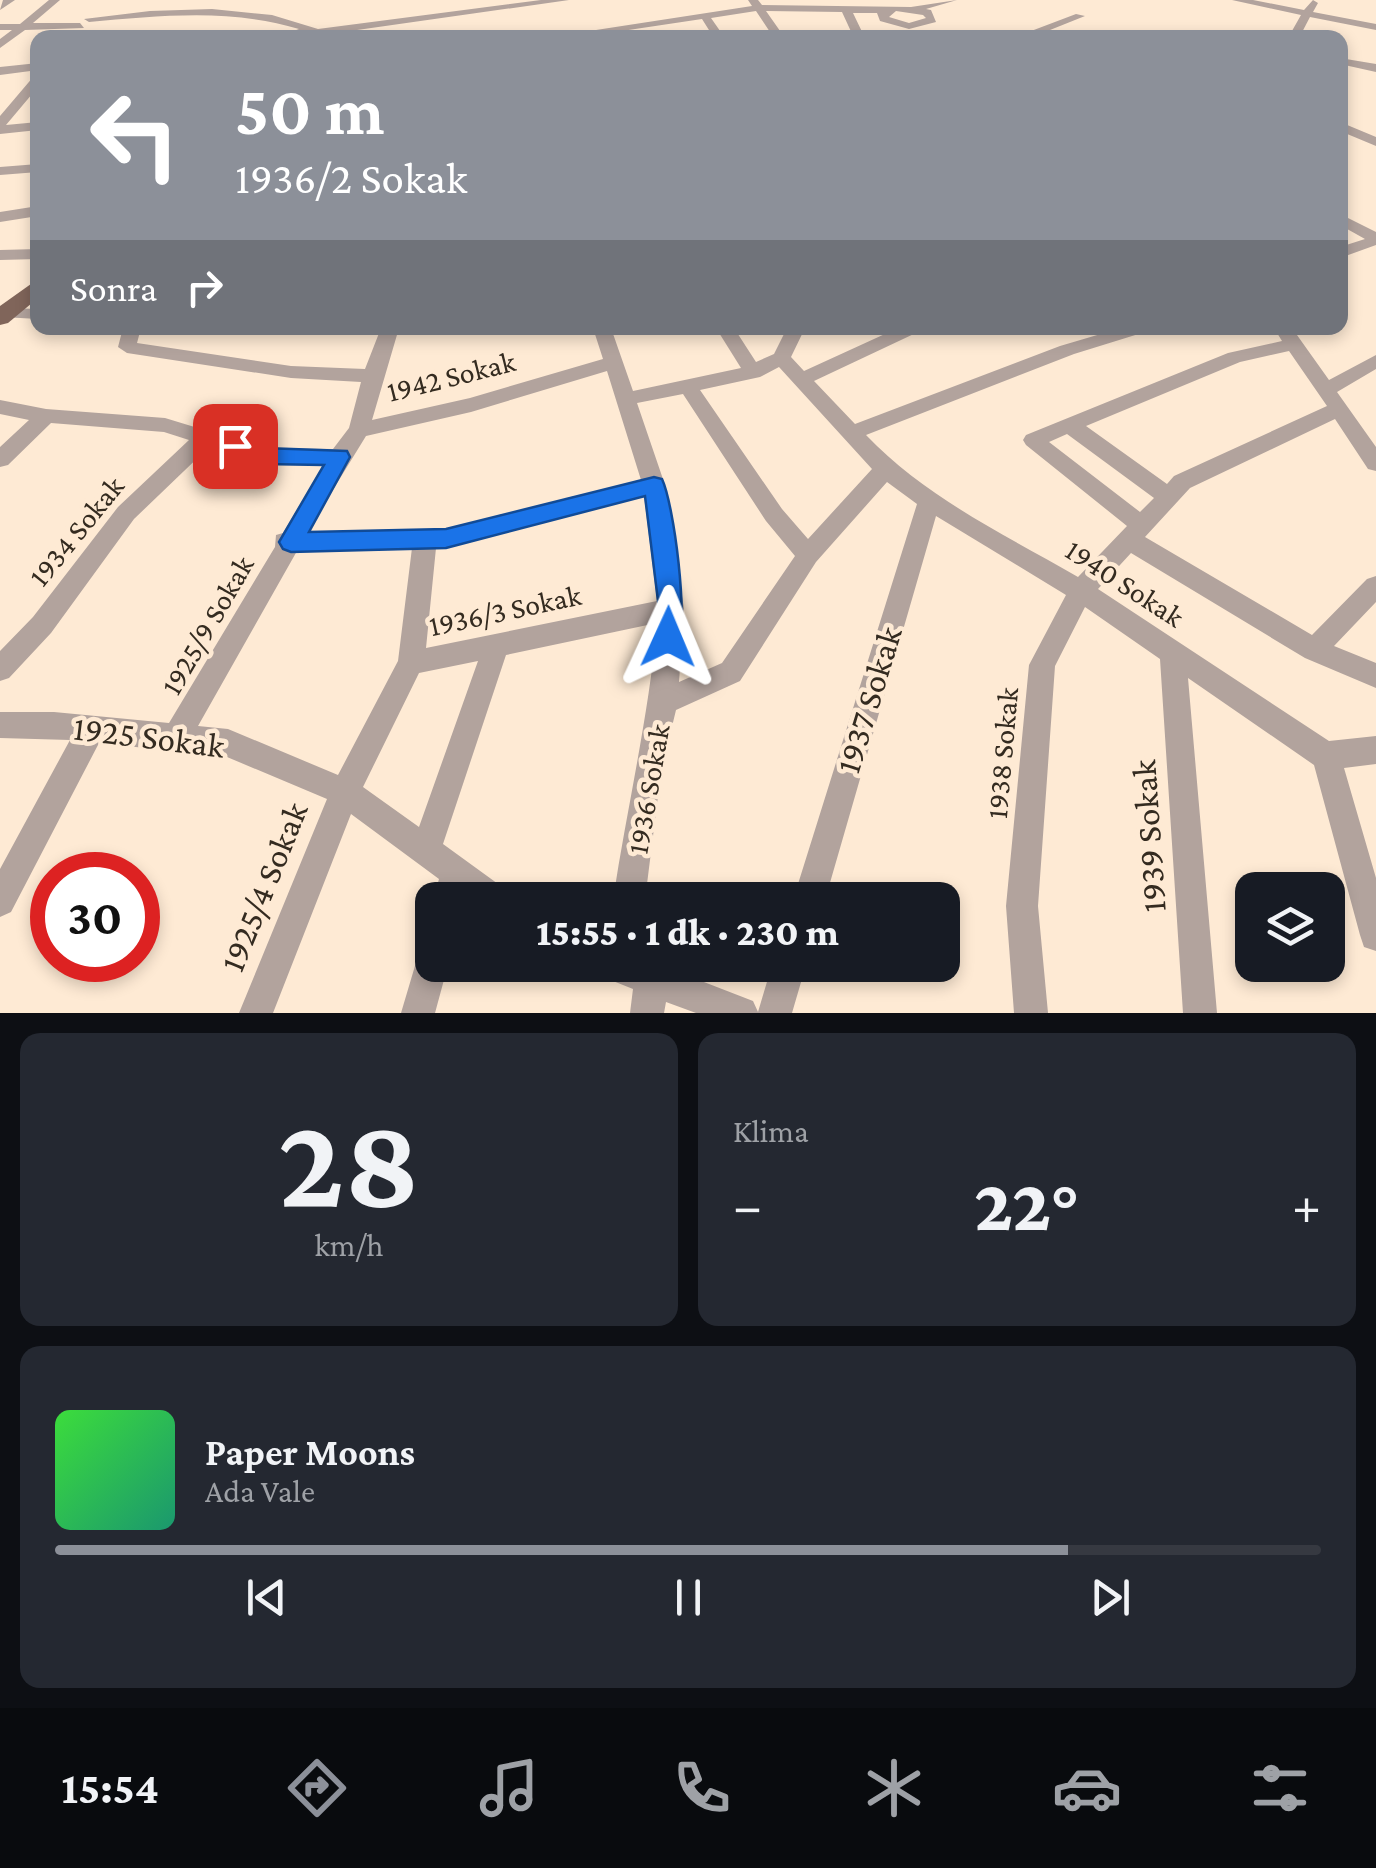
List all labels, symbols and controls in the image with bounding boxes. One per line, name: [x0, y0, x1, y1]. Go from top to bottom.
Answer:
icon: left: [70, 70, 200, 200]
text: 50 m: [235, 71, 385, 149]
text: 1936/2 Sokak: [235, 153, 468, 203]
icon: right: [177, 260, 232, 315]
text: Sonra: [70, 267, 157, 309]
street label: 1942 Sokak: [383, 344, 519, 408]
pin: [193, 404, 278, 489]
icon: arrive: [208, 419, 263, 474]
street label: 1934 Sokak: [22, 469, 131, 592]
street label: 1940 Sokak: [1060, 533, 1191, 634]
street label: 1925/9 Sokak: [154, 549, 260, 700]
street label: 1936/3 Sokak: [426, 578, 585, 642]
position arrow: [616, 585, 720, 689]
street label: 1937 Sokak: [828, 622, 910, 778]
street label: 1938 Sokak: [980, 685, 1024, 820]
street label: 1925 Sokak: [71, 708, 227, 766]
street label: 1936 Sokak: [620, 721, 676, 856]
street label: 1939 Sokak: [1124, 758, 1174, 914]
street label: 1925/4 Sokak: [212, 796, 316, 977]
speed limit sign: 30: [30, 852, 160, 982]
map controls: [1235, 872, 1345, 982]
button: layers: [1235, 872, 1345, 982]
text: 15:55 · 1 dk · 230 m: [536, 911, 839, 953]
text: 28: [278, 1089, 420, 1234]
text: Klima: [733, 1113, 809, 1149]
text: 22°: [974, 1163, 1080, 1246]
text: −: [733, 1175, 762, 1236]
text: +: [1292, 1175, 1321, 1236]
text: km/h: [315, 1227, 384, 1263]
text: Paper Moons: [205, 1431, 415, 1473]
text: Ada Vale: [205, 1473, 315, 1509]
icon: previous: [239, 1570, 294, 1625]
icon: pause: [661, 1570, 716, 1625]
icon: next: [1083, 1570, 1138, 1625]
icon: directions: [282, 1753, 352, 1823]
icon: music: [474, 1753, 544, 1823]
icon: phone: [667, 1753, 737, 1823]
icon: climate: [859, 1753, 929, 1823]
icon: car: [1052, 1753, 1122, 1823]
icon: filters: [1245, 1753, 1315, 1823]
text: 15:54: [61, 1763, 159, 1813]

